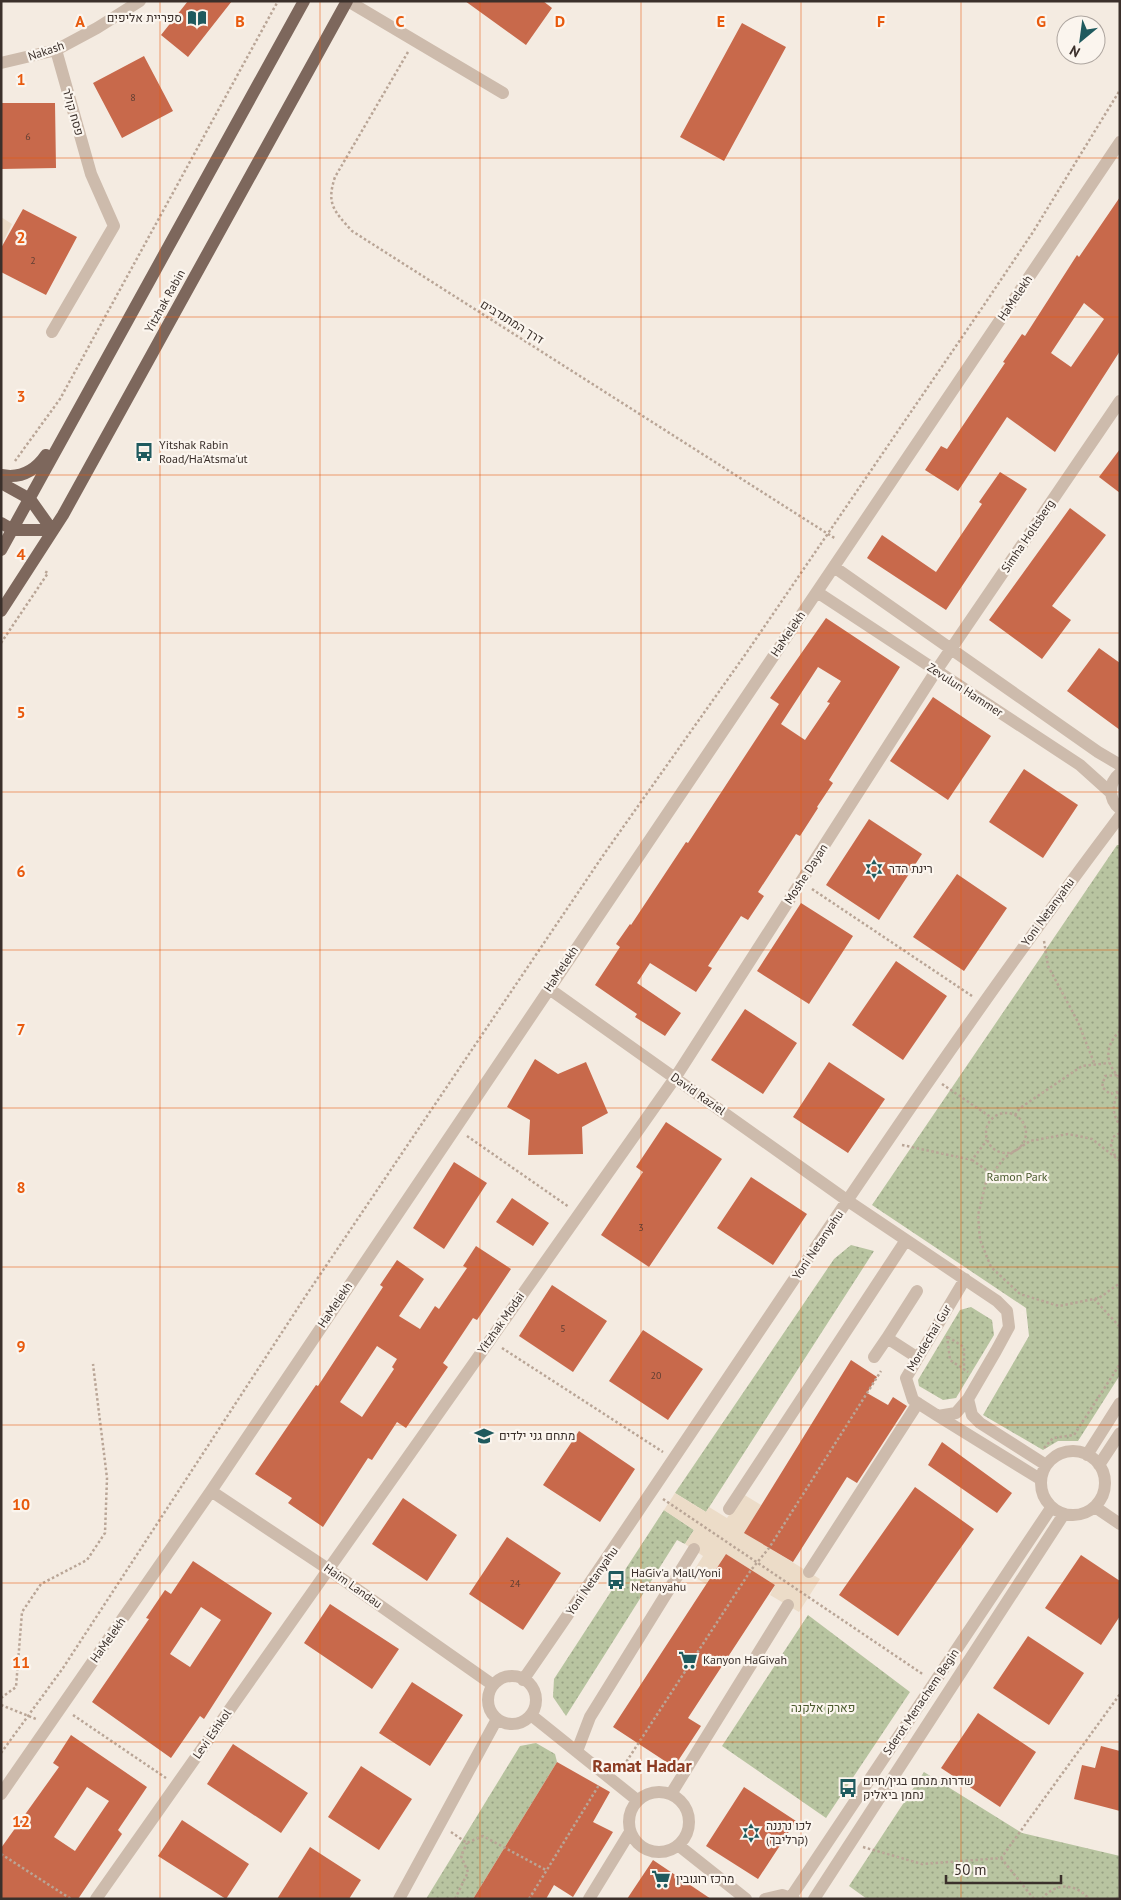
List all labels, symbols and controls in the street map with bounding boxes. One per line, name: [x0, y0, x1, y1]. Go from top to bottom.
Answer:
library icon: ספריית אליפים: [186, 7, 208, 29]
place label: ספריית אליפים: [107, 10, 182, 25]
text: A: [75, 11, 85, 31]
text: B: [235, 11, 245, 31]
text: C: [396, 11, 405, 31]
text: D: [555, 11, 565, 31]
text: E: [717, 11, 725, 31]
text: F: [877, 11, 885, 31]
text: G: [1036, 11, 1046, 31]
north arrow: [1056, 15, 1106, 65]
street label: Nakash: [26, 37, 66, 64]
text: N: [1066, 41, 1083, 61]
text: 1: [16, 69, 26, 89]
street label: פסח קולר: [60, 86, 87, 137]
house number: 8: [130, 91, 136, 104]
house number: 6: [25, 130, 31, 143]
text: 2: [16, 227, 26, 247]
house number: 2: [30, 254, 36, 267]
street label: Yitzhak Rabin: [141, 267, 188, 335]
street label: HaMelekh: [994, 272, 1035, 323]
street label: דרך המתנדבים: [478, 296, 547, 347]
text: 3: [16, 386, 26, 406]
place label: Yitshak Rabin Road/Ha'Atsma'ut: [159, 437, 248, 466]
bus stop icon: Yitshak Rabin Road/Ha'Atsma'ut: [133, 441, 155, 463]
street label: Simha Holtsberg: [998, 496, 1058, 575]
text: 4: [16, 544, 26, 564]
street label: HaMelekh: [767, 608, 808, 659]
street label: Zevulun Hammer: [925, 659, 1006, 720]
text: 5: [16, 702, 26, 722]
street label: Moshe Dayan: [781, 841, 831, 907]
synagogue icon: רינת הדר: [863, 858, 885, 880]
text: 6: [16, 861, 26, 881]
place label: רינת הדר: [889, 861, 933, 876]
street label: Yoni Netanyahu: [1018, 875, 1077, 949]
street label: HaMelekh: [540, 943, 581, 994]
text: 7: [16, 1019, 26, 1039]
street label: David Raziel: [668, 1069, 729, 1118]
park label: Ramon Park: [987, 1169, 1048, 1184]
text: 8: [16, 1177, 26, 1197]
street label: Yoni Netanyahu: [789, 1207, 846, 1282]
house number: 3: [638, 1221, 644, 1234]
street label: HaMelekh: [314, 1279, 355, 1330]
street label: Yitzhak Modai: [474, 1289, 527, 1357]
street label: Mordechai Gur: [903, 1302, 954, 1374]
house number: 5: [560, 1322, 566, 1335]
text: 9: [16, 1336, 26, 1356]
house number: 20: [651, 1369, 662, 1382]
school or university icon: מתחם גני ילדים: [473, 1425, 495, 1447]
place label: מתחם גני ילדים: [499, 1428, 575, 1443]
text: 10: [12, 1494, 30, 1514]
street label: Yoni Netanyahu: [562, 1543, 621, 1618]
street label: Haim Landau: [321, 1560, 385, 1611]
place label: HaGiv'a Mall/Yoni Netanyahu: [631, 1565, 721, 1594]
bus stop icon: HaGiv'a Mall/Yoni Netanyahu: [605, 1569, 627, 1591]
house number: 24: [510, 1577, 521, 1590]
street label: HaMelekh: [87, 1614, 129, 1665]
street label: Sderot Menachem Begin: [879, 1646, 962, 1758]
supermarket icon: Kanyon HaGivah: [677, 1649, 699, 1671]
text: 11: [12, 1652, 30, 1672]
place label: Kanyon HaGivah: [703, 1652, 787, 1667]
park label: פארק אלקנה: [791, 1700, 855, 1715]
street label: Levi Eshkol: [189, 1706, 234, 1761]
district label: Ramat Hadar: [592, 1754, 692, 1777]
place label: שדרות מנחם בגין/חיים נחמן ביאליק: [863, 1773, 973, 1802]
bus stop icon: שדרות מנחם בגין/חיים נחמן ביאליק: [837, 1777, 859, 1799]
text: 12: [12, 1811, 30, 1831]
place label: לכו נרננה (קרליבך): [766, 1818, 811, 1847]
synagogue icon: לכו נרננה (קרליבך): [740, 1822, 762, 1844]
scale bar: [946, 1852, 1061, 1884]
text: 50 m: [954, 1860, 987, 1879]
supermarket icon: מרכז רוגובין: [650, 1868, 672, 1890]
place label: מרכז רוגובין: [676, 1871, 734, 1886]

